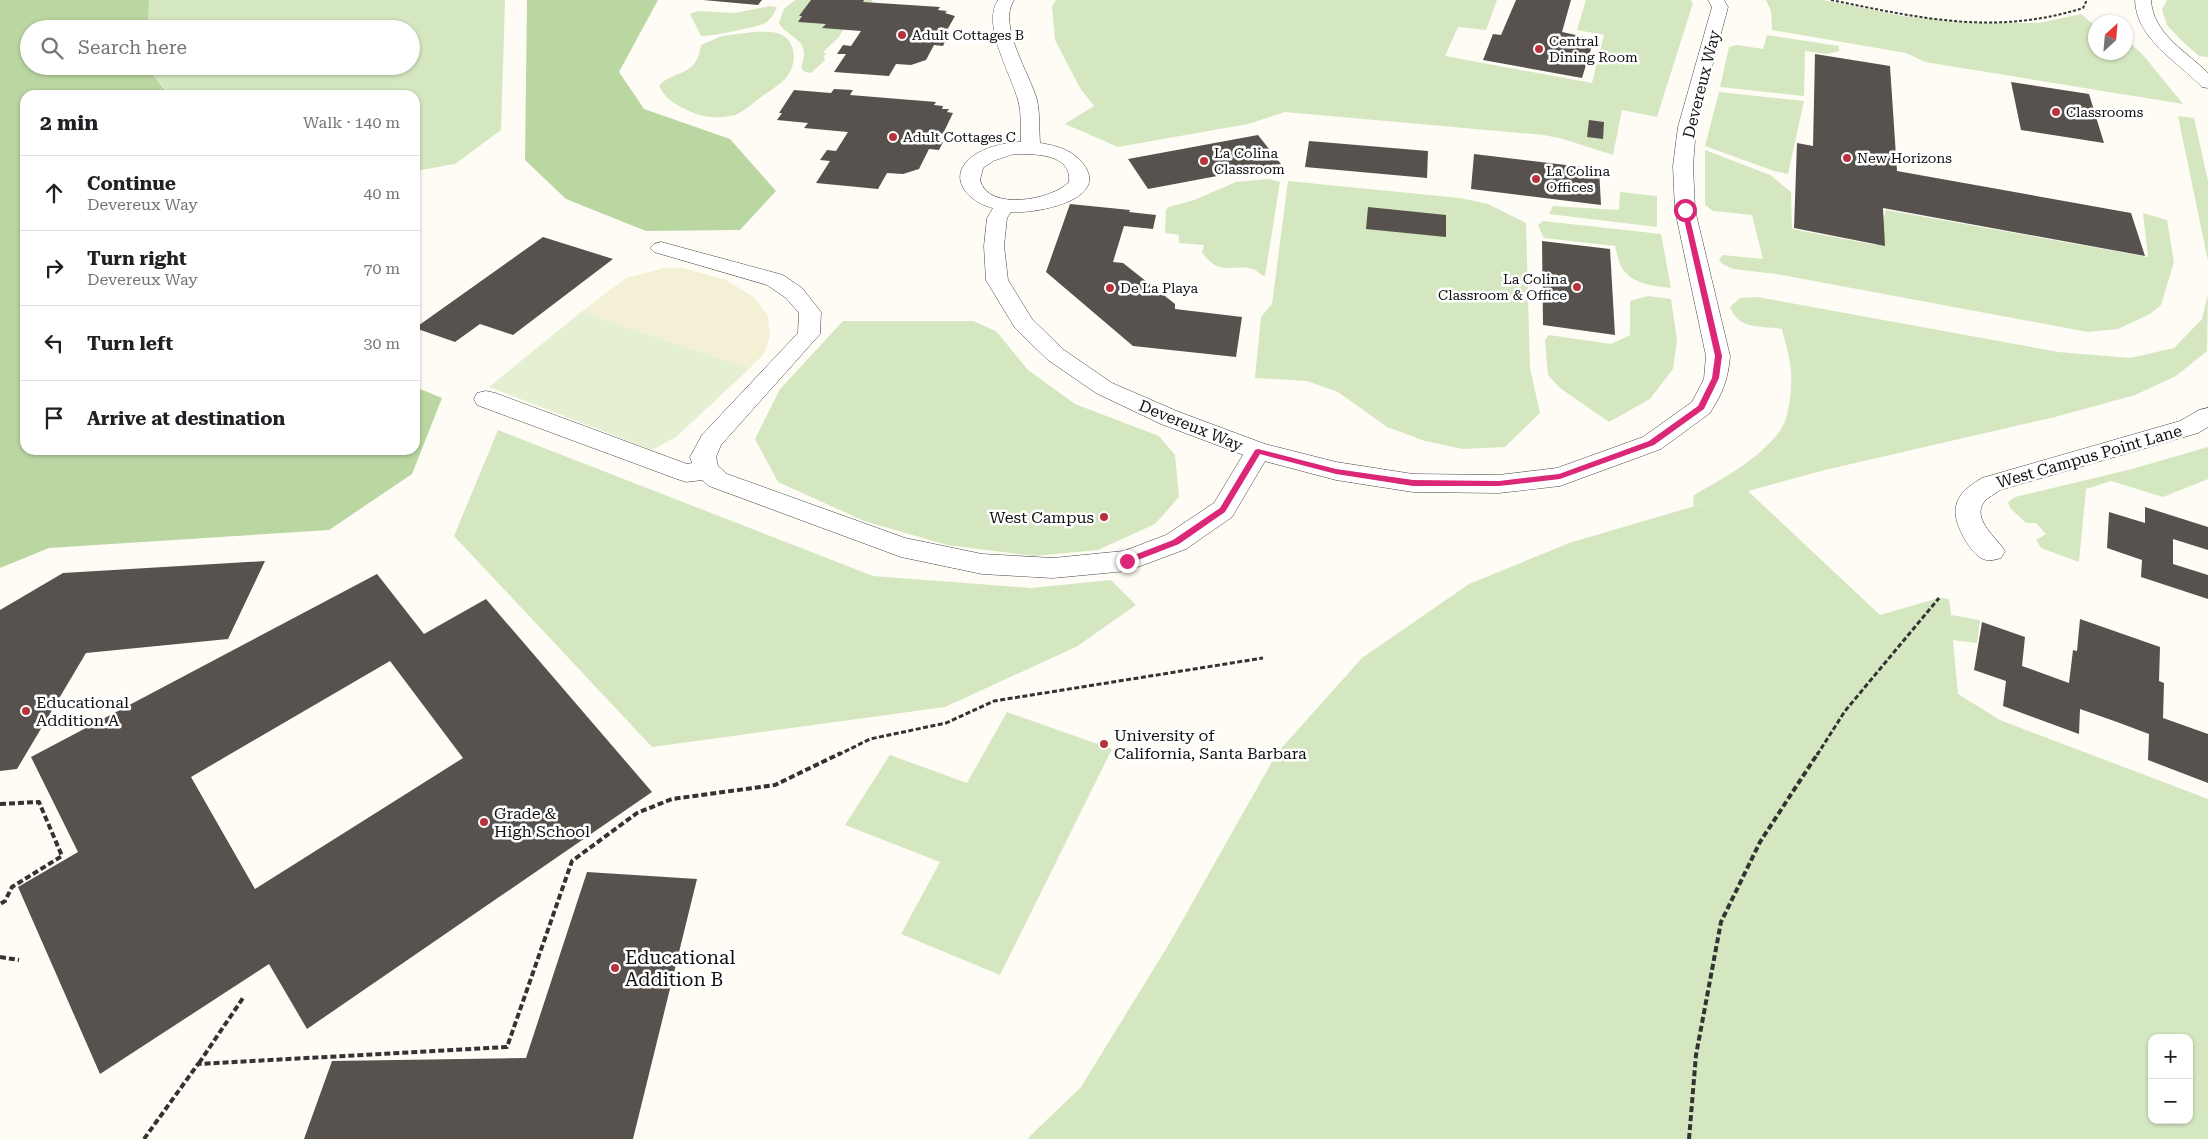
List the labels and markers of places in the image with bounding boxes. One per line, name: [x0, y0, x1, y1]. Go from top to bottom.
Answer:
place label: Adult Cottages B: [912, 27, 1024, 43]
marker: Adult Cottages B: [896, 29, 908, 41]
place label: Central Dining Room: [1549, 33, 1638, 65]
marker: Central Dining Room: [1533, 43, 1545, 55]
place label: Classrooms: [2066, 104, 2144, 120]
marker: Classrooms: [2050, 106, 2062, 118]
place label: Adult Cottages C: [903, 129, 1016, 145]
marker: Adult Cottages C: [887, 131, 899, 143]
place label: La Colina Classroom: [1214, 145, 1285, 177]
place label: New Horizons: [1857, 150, 1952, 166]
marker: New Horizons: [1841, 152, 1853, 164]
marker: La Colina Classroom: [1198, 155, 1210, 167]
place label: La Colina Offices: [1546, 163, 1610, 195]
marker: La Colina Offices: [1530, 173, 1542, 185]
place label: La Colina Classroom & Office: [1438, 271, 1567, 303]
place label: De La Playa: [1120, 280, 1199, 296]
marker: La Colina Classroom & Office: [1571, 281, 1583, 293]
marker: De La Playa: [1104, 282, 1116, 294]
place label: West Campus: [989, 508, 1094, 527]
marker: West Campus: [1098, 511, 1110, 523]
place label: Educational Addition A: [36, 693, 129, 730]
marker: Educational Addition A: [20, 705, 32, 717]
place label: University of California, Santa Barbara: [1114, 726, 1307, 763]
marker: University of California, Santa Barbara: [1098, 738, 1110, 750]
place label: Grade & High School: [494, 804, 590, 841]
marker: Grade & High School: [478, 816, 490, 828]
place label: Educational Addition B: [625, 946, 735, 991]
marker: Educational Addition B: [609, 962, 621, 974]

